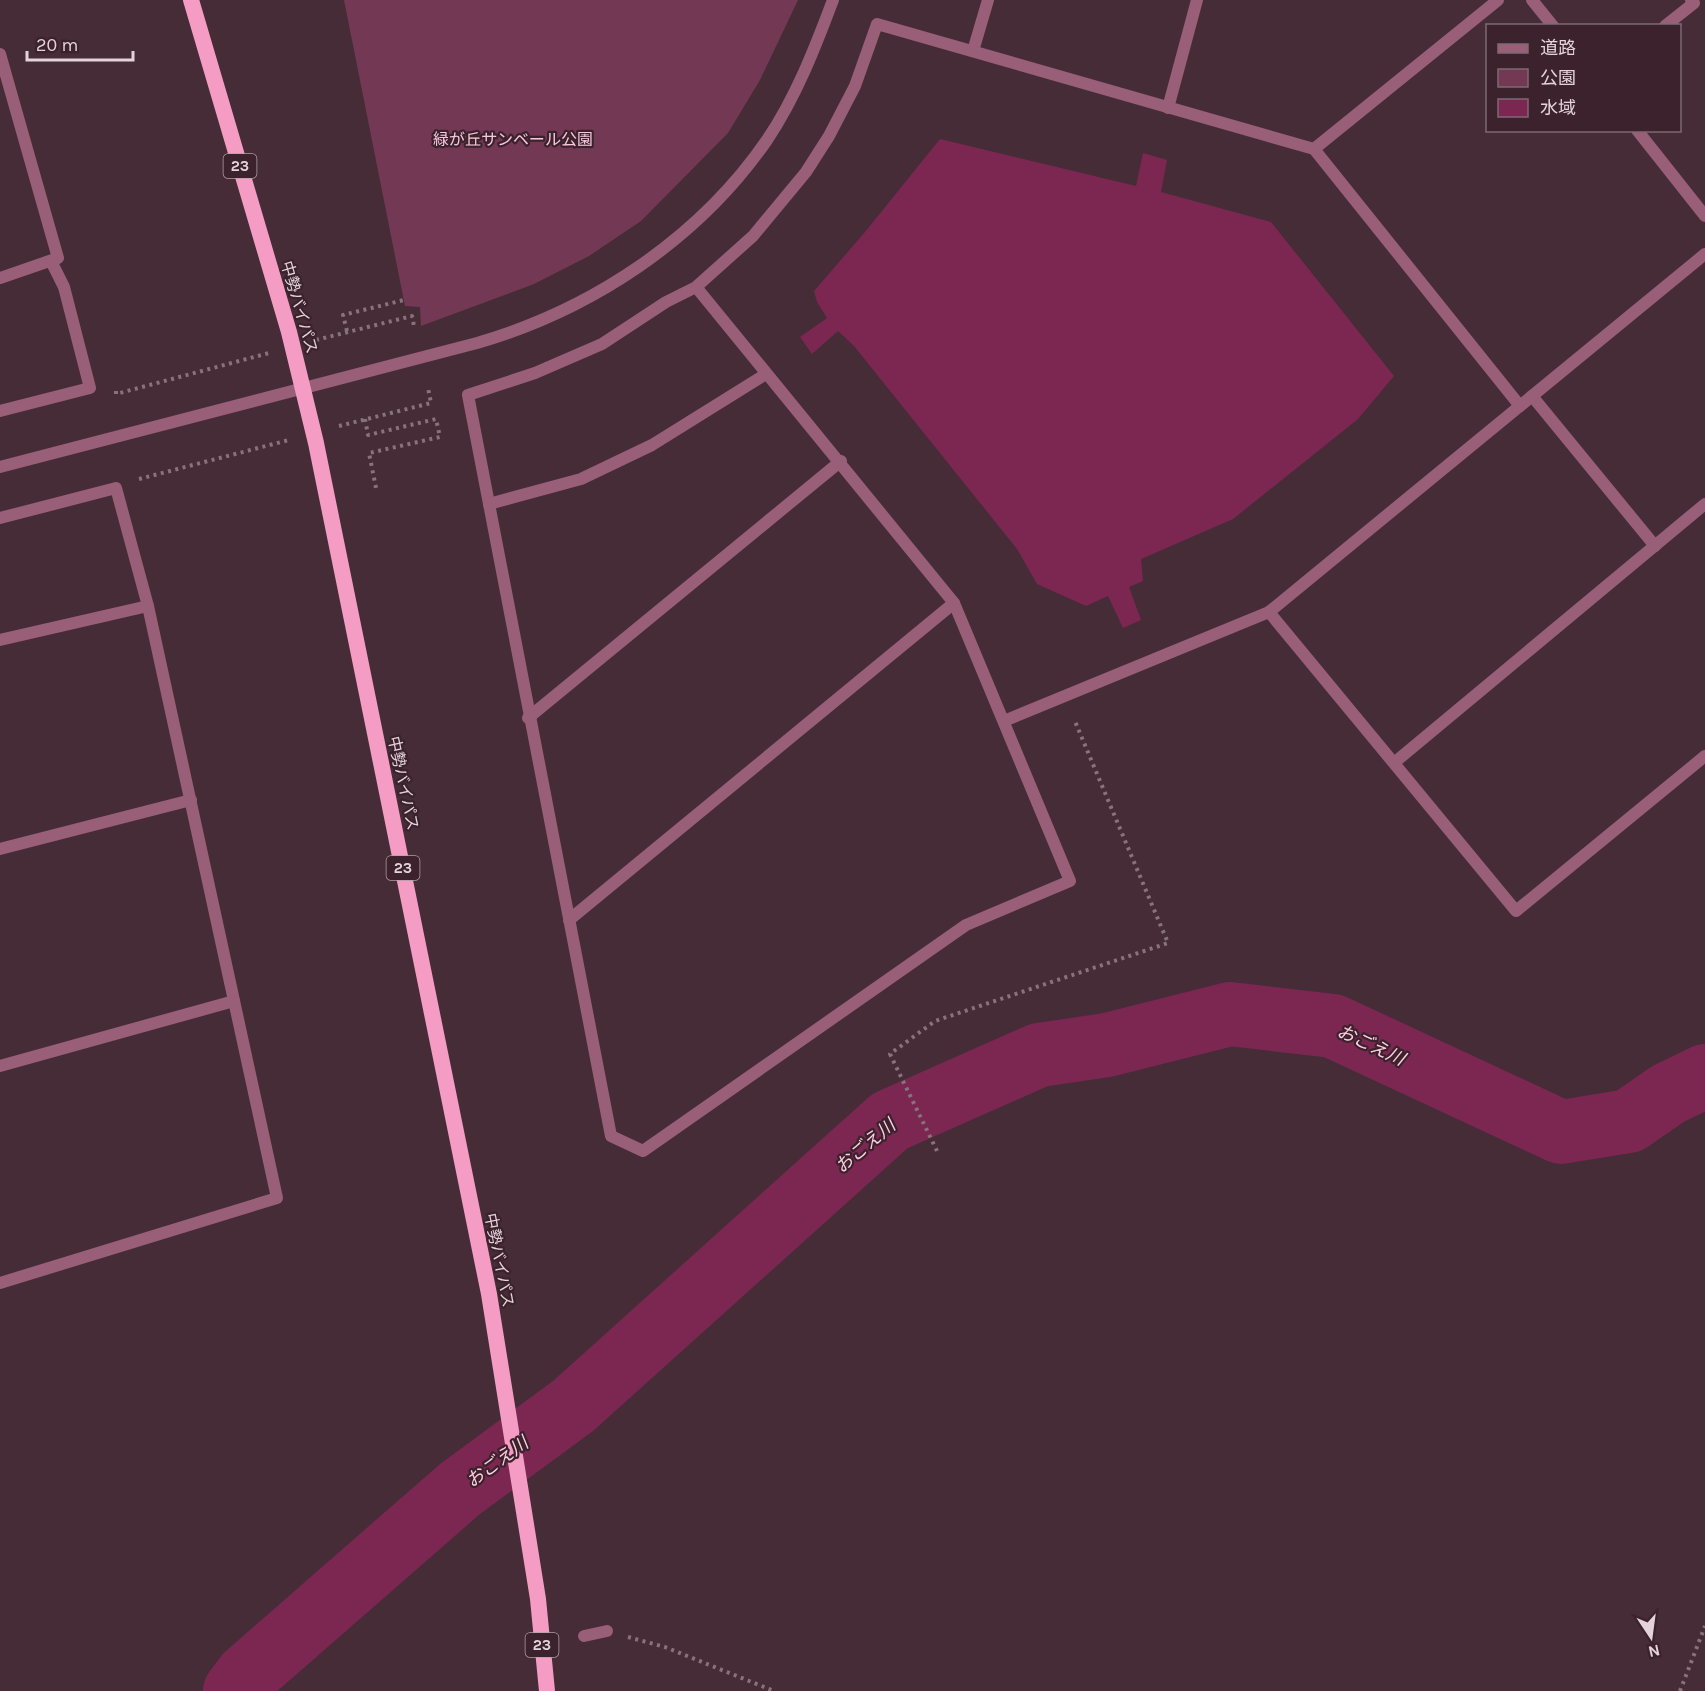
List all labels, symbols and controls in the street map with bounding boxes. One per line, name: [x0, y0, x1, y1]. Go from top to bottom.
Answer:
scale bar: [27, 24, 134, 62]
legend: [1486, 24, 1681, 132]
text: 20 m: [36, 34, 78, 56]
text: 道路: [1540, 37, 1576, 59]
text: 公園: [1540, 67, 1576, 89]
text: 水域: [1540, 97, 1576, 119]
park label: 緑が丘サンベール公園: [433, 130, 593, 149]
road number: 23: [224, 154, 256, 178]
street label: 中勢バイパス: [277, 259, 322, 356]
street label: 中勢バイパス: [384, 734, 423, 832]
road number: 23: [386, 856, 420, 880]
water label: おごえ川: [1334, 1020, 1410, 1071]
water label: おごえ川: [830, 1113, 901, 1178]
street label: 中勢バイパス: [481, 1211, 518, 1309]
water label: おごえ川: [461, 1431, 534, 1492]
north arrow: [1621, 1607, 1681, 1667]
road number: 23: [526, 1633, 558, 1657]
text: N: [1647, 1641, 1662, 1662]

